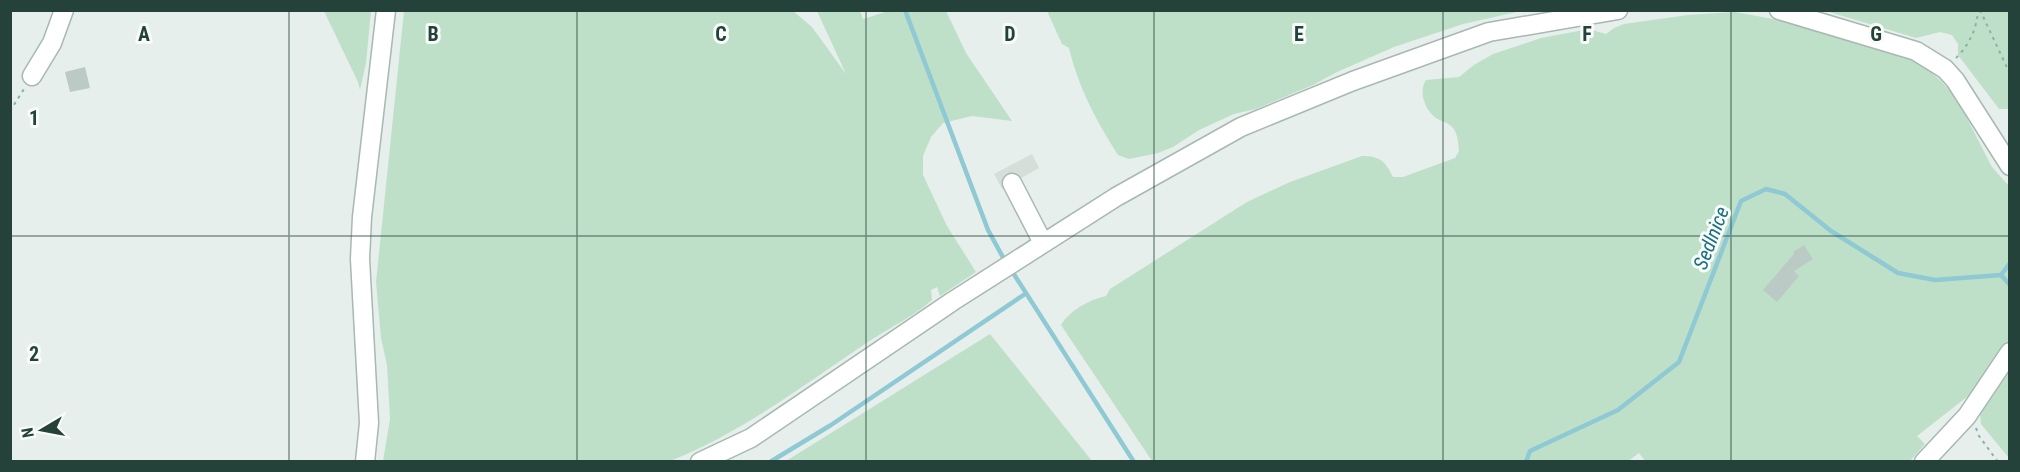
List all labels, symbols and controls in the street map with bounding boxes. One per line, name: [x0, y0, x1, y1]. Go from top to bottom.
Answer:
text: A: [138, 22, 150, 46]
text: B: [427, 22, 439, 46]
text: C: [715, 22, 727, 46]
text: D: [1004, 22, 1016, 46]
text: E: [1294, 22, 1304, 46]
text: F: [1582, 22, 1592, 46]
text: G: [1870, 22, 1882, 46]
text: 1: [29, 106, 39, 130]
water label: Sedlnice: [1688, 203, 1734, 273]
text: 2: [29, 342, 39, 366]
north arrow: [12, 400, 72, 460]
text: N: [18, 426, 38, 439]

